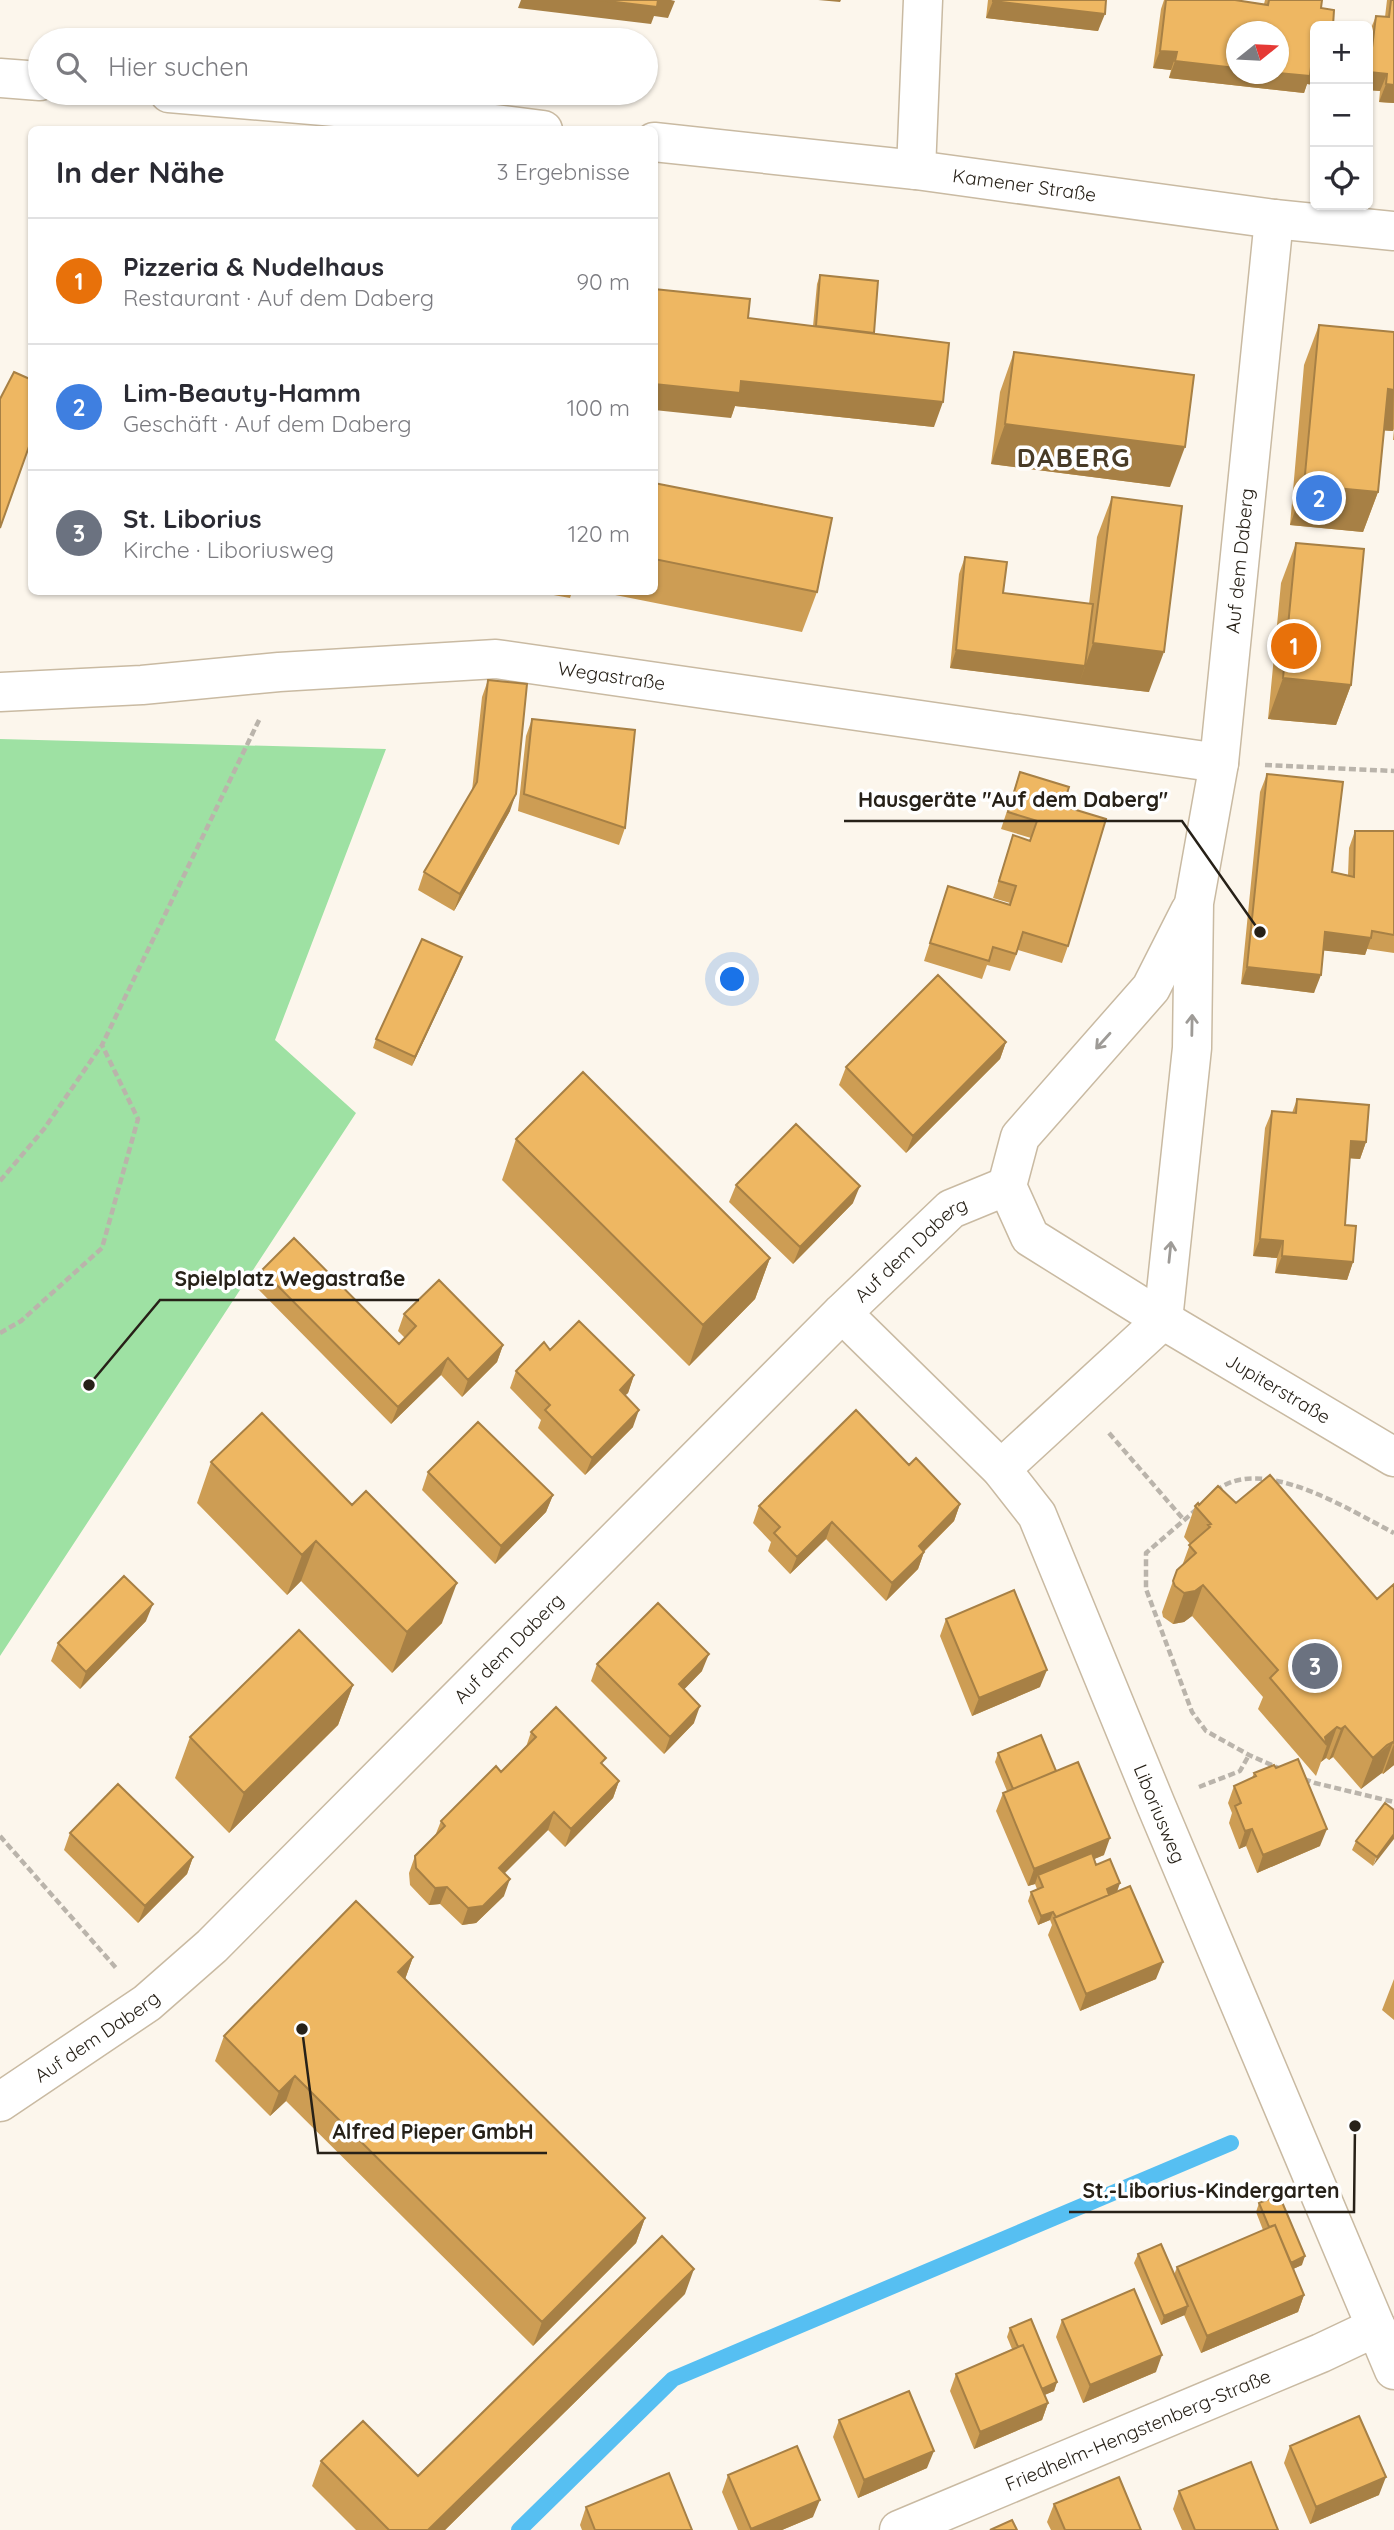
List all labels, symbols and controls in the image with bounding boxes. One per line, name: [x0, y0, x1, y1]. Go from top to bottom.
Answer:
north arrow: [1226, 21, 1289, 84]
map controls: [1310, 21, 1373, 210]
button: +: [1310, 21, 1373, 84]
search box: [28, 28, 658, 105]
icon: search: [52, 48, 90, 86]
text: Hier suchen: [108, 50, 249, 83]
button: −: [1310, 84, 1373, 147]
button: locate: [1310, 147, 1373, 210]
text: In der Nähe: [56, 153, 225, 191]
text: 3 Ergebnisse: [496, 157, 630, 186]
street label: Kamener Straße: [951, 163, 1098, 207]
text: Pizzeria & Nudelhaus: [123, 250, 384, 283]
text: 1: [75, 267, 83, 296]
text: 90 m: [576, 267, 630, 296]
text: Restaurant · Auf dem Daberg: [123, 283, 434, 312]
text: Lim-Beauty-Hamm: [123, 376, 361, 409]
text: 2: [72, 393, 86, 422]
text: 100 m: [567, 393, 630, 422]
text: Geschäft · Auf dem Daberg: [123, 409, 412, 438]
district label: DABERG: [1017, 441, 1131, 474]
pin: 2: [1296, 472, 1342, 524]
street label: Auf dem Daberg: [1220, 487, 1259, 635]
text: St. Liborius: [123, 502, 261, 535]
text: 3: [73, 519, 85, 548]
text: 120 m: [568, 519, 630, 548]
text: Kirche · Liboriusweg: [123, 535, 334, 564]
pin: 1: [1271, 620, 1317, 672]
street label: Wegastraße: [556, 656, 667, 695]
callout: Hausgeräte "Auf dem Daberg": [844, 779, 1182, 821]
text: Hausgeräte "Auf dem Daberg": [858, 786, 1168, 812]
your location: [715, 962, 749, 996]
one-way arrow: [1185, 1014, 1199, 1037]
one-way arrow: [1095, 1032, 1111, 1050]
street label: Auf dem Daberg: [849, 1192, 971, 1307]
one-way arrow: [1164, 1241, 1177, 1263]
callout: Spielplatz Wegastraße: [160, 1258, 419, 1300]
text: Spielplatz Wegastraße: [175, 1265, 405, 1291]
street label: Jupiterstraße: [1221, 1348, 1335, 1429]
street label: Auf dem Daberg: [448, 1588, 569, 1708]
pin: 3: [1292, 1640, 1338, 1692]
street label: Liboriusweg: [1129, 1760, 1191, 1867]
street label: Auf dem Daberg: [30, 1986, 165, 2087]
callout: Alfred Pieper GmbH: [318, 2111, 547, 2153]
text: Alfred Pieper GmbH: [332, 2118, 534, 2144]
callout: St.-Liborius-Kindergarten: [1069, 2170, 1354, 2212]
text: St.-Liborius-Kindergarten: [1082, 2177, 1340, 2203]
street label: Friedhelm-Hengstenberg-Straße: [1001, 2364, 1274, 2496]

